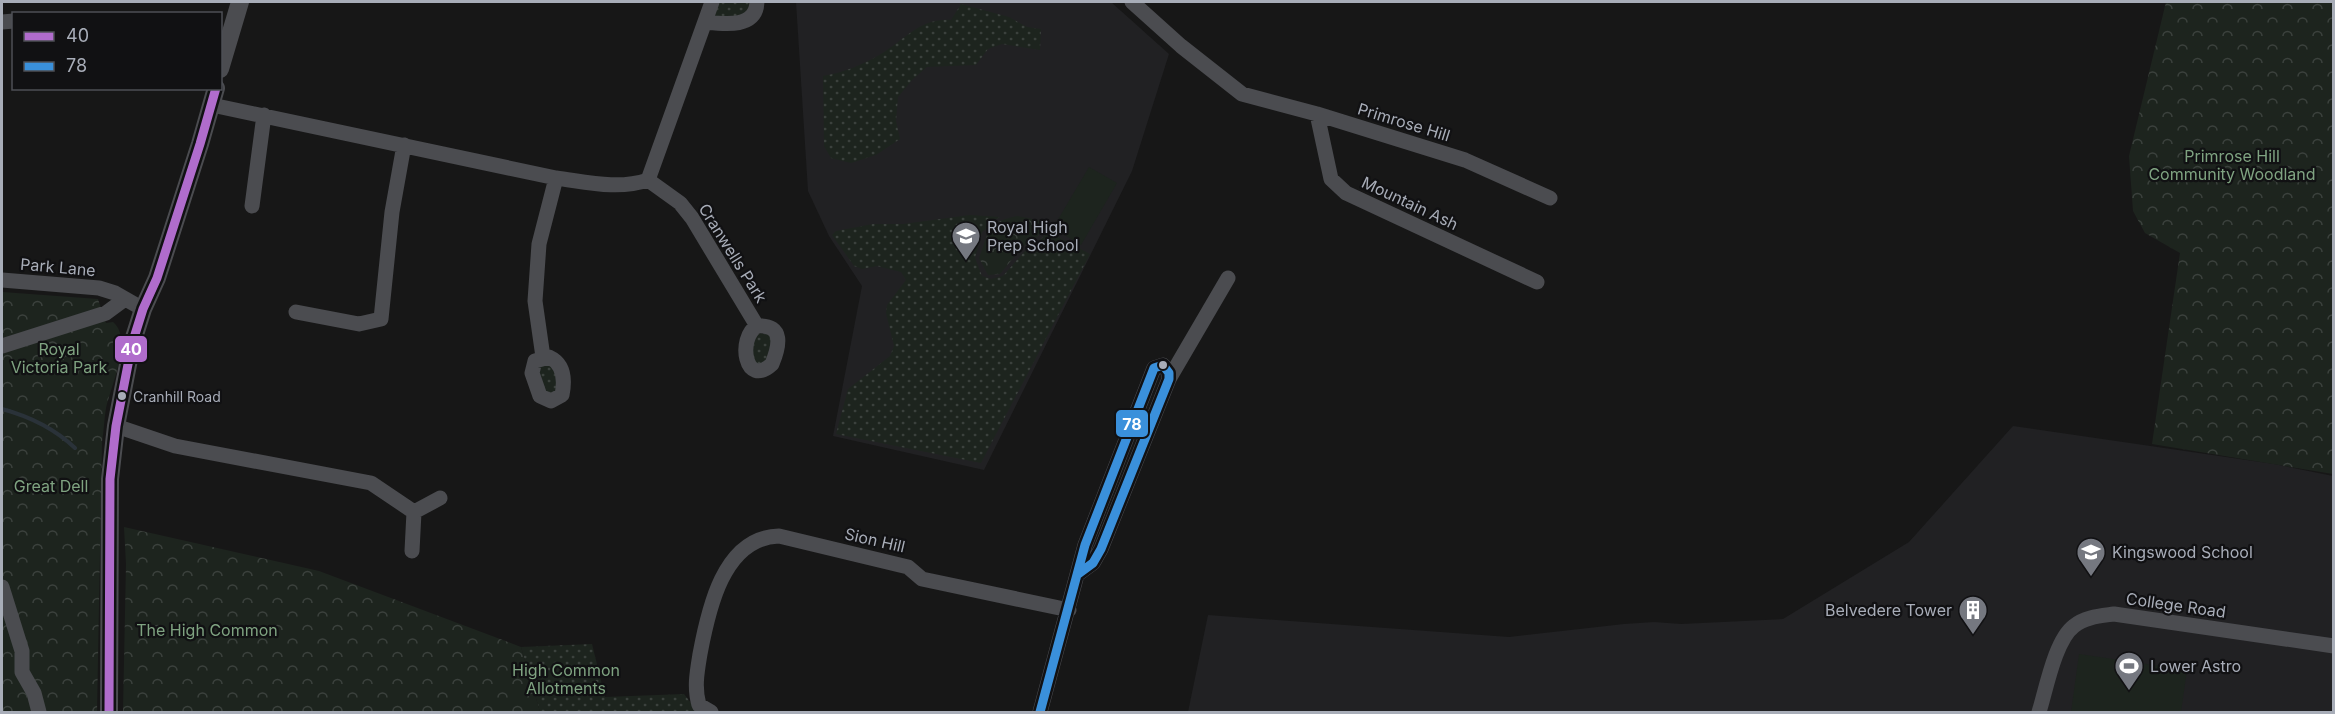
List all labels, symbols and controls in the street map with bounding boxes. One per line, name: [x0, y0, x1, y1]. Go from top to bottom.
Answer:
legend: [12, 12, 222, 90]
text: 40: [66, 25, 89, 46]
text: 78: [66, 55, 87, 76]
street label: Primrose Hill: [1355, 98, 1453, 146]
park label: Primrose Hill Community Woodland: [2148, 146, 2316, 184]
street label: Mountain Ash: [1359, 172, 1461, 234]
street label: Cranwells Park: [695, 200, 772, 306]
place label: Royal High Prep School: [987, 217, 1079, 255]
school or university icon: Royal High Prep School: [950, 220, 982, 262]
street label: Park Lane: [19, 254, 97, 280]
line badge: 40: [114, 335, 148, 363]
park label: Royal Victoria Park: [11, 339, 108, 377]
text: 40: [120, 339, 142, 359]
unlabelled marker: [1157, 359, 1169, 371]
place label: Cranhill Road: [133, 388, 221, 405]
marker: Cranhill Road: [116, 390, 128, 402]
line badge: 78: [1115, 409, 1149, 438]
text: 78: [1122, 414, 1142, 434]
park label: Great Dell: [14, 476, 88, 496]
street label: Sion Hill: [843, 523, 907, 557]
school or university icon: Kingswood School: [2075, 536, 2107, 578]
place label: Kingswood School: [2112, 542, 2253, 562]
street label: College Road: [2125, 588, 2227, 622]
building icon: Belvedere Tower: [1957, 594, 1989, 636]
place label: Belvedere Tower: [1825, 600, 1952, 620]
park label: The High Common: [136, 620, 278, 640]
sports icon: Lower Astro: [2113, 650, 2145, 692]
place label: Lower Astro: [2150, 656, 2241, 676]
park label: High Common Allotments: [512, 660, 620, 698]

